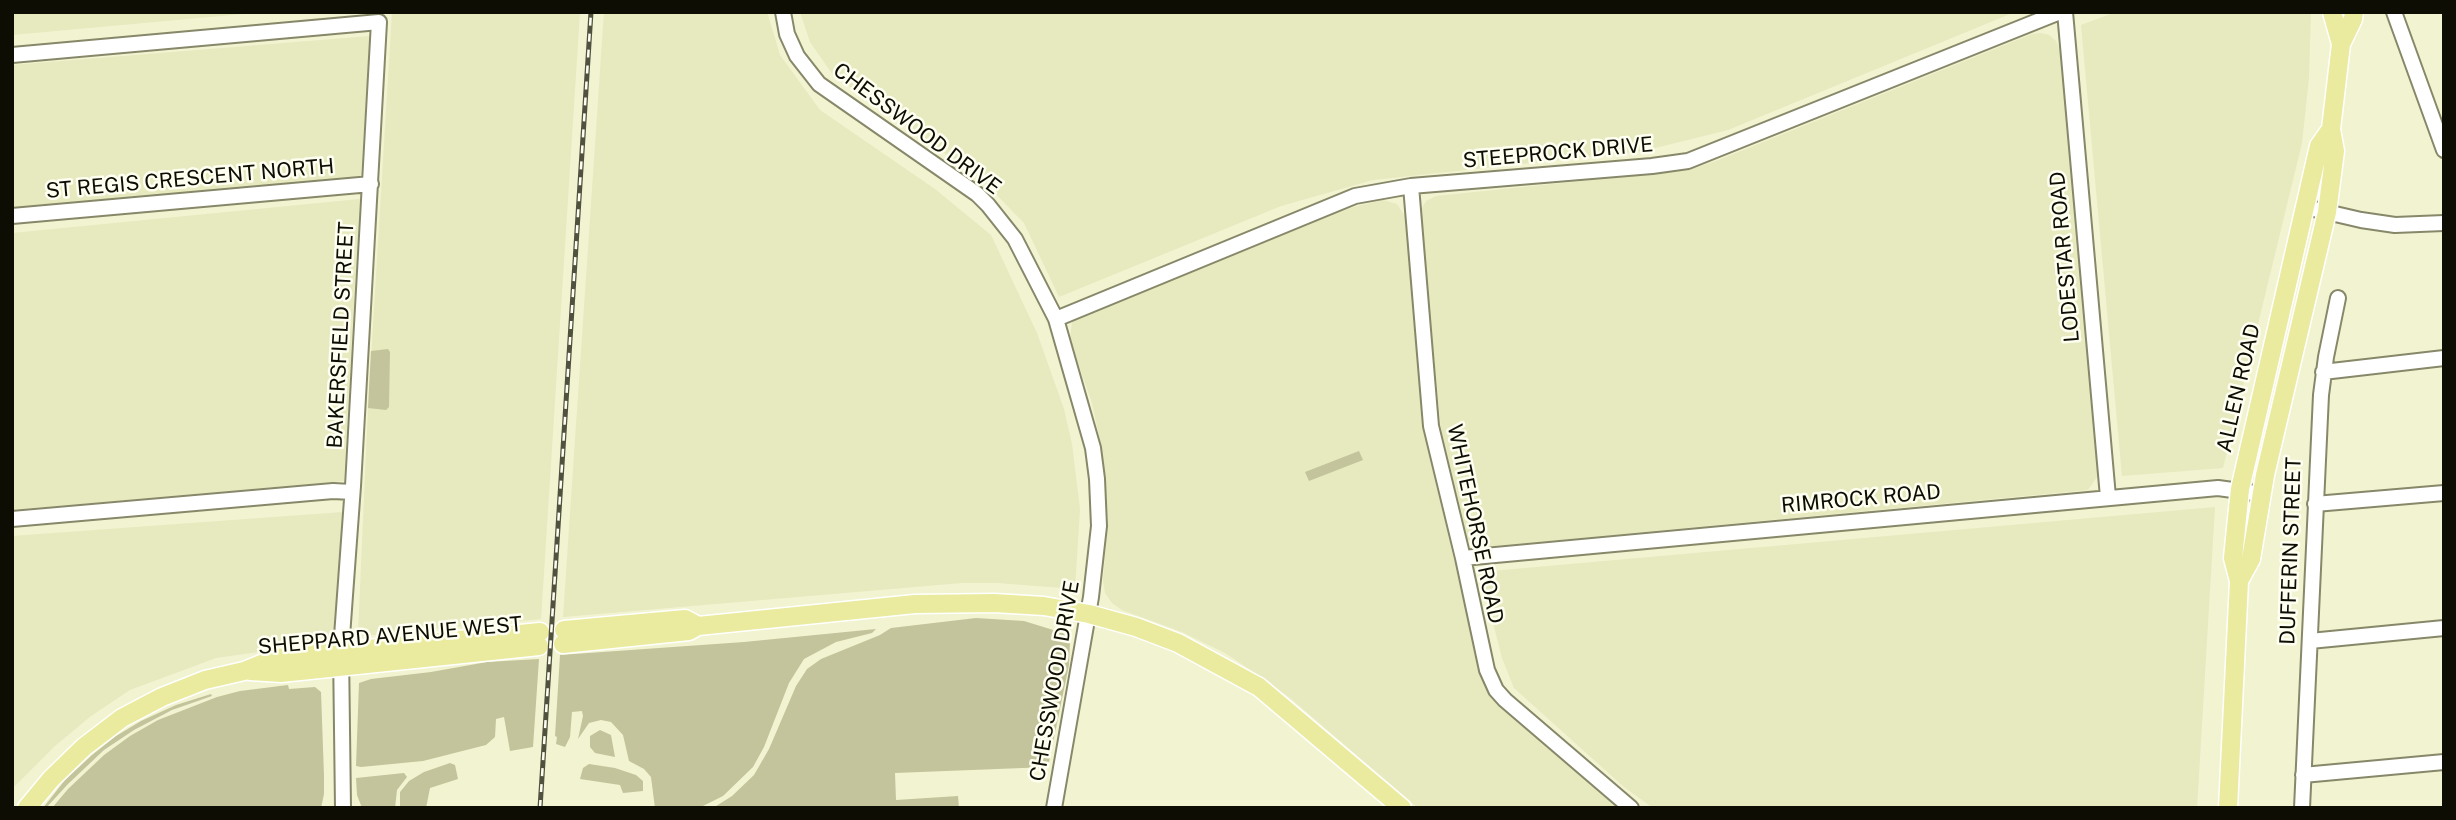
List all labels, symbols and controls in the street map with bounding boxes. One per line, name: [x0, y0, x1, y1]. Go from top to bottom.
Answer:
street label: CHESSWOOD DRIVE: [828, 58, 1006, 200]
street label: STEEPROCK DRIVE: [1462, 132, 1654, 174]
street label: ST REGIS CRESCENT NORTH: [45, 154, 335, 204]
street label: LODESTAR ROAD: [2045, 170, 2085, 344]
street label: BAKERSFIELD STREET: [322, 221, 360, 449]
street label: ALLEN ROAD: [2212, 321, 2266, 455]
street label: WHITEHORSE ROAD: [1442, 422, 1508, 626]
street label: DUFFERIN STREET: [2275, 457, 2307, 645]
street label: RIMROCK ROAD: [1780, 479, 1942, 519]
street label: CHESSWOOD DRIVE: [1025, 579, 1085, 783]
street label: SHEPPARD AVENUE WEST: [257, 612, 523, 660]

